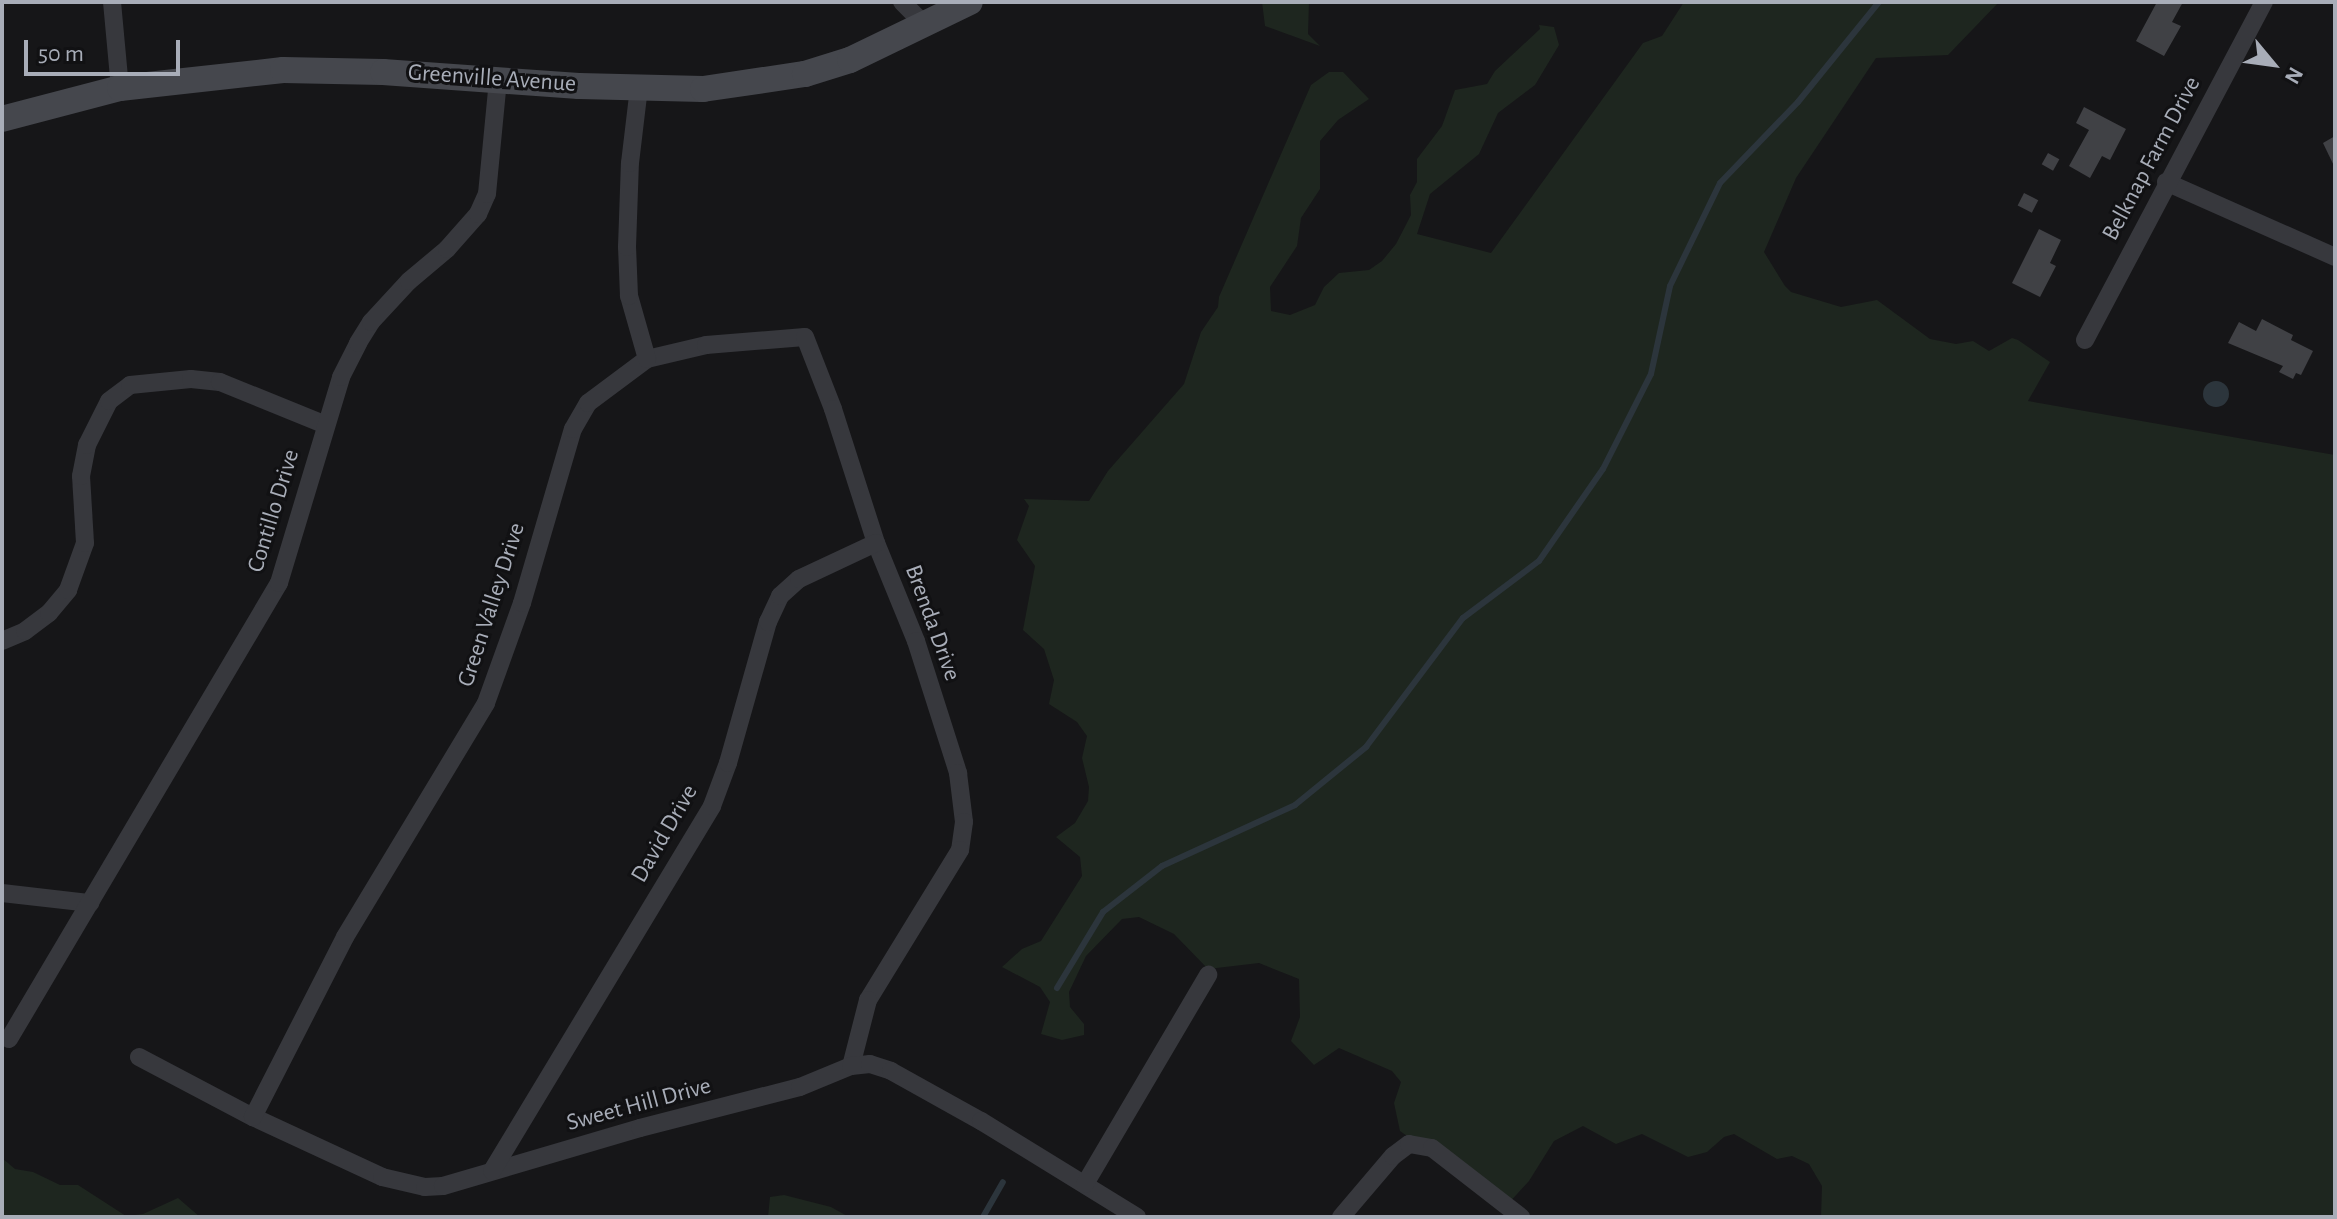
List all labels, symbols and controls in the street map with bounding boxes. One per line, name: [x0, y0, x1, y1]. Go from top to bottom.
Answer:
scale bar: [28, 24, 184, 74]
north arrow: [2233, 24, 2313, 104]
text: 50 m: [38, 42, 84, 66]
street label: Greenville Avenue: [407, 59, 577, 99]
text: N: [2281, 64, 2307, 88]
street label: Belknap Farm Drive: [2097, 72, 2207, 246]
street label: Contillo Drive: [242, 446, 306, 576]
street label: Green Valley Drive: [452, 519, 532, 691]
street label: Brenda Drive: [898, 561, 966, 685]
street label: David Drive: [625, 780, 705, 888]
street label: Sweet Hill Drive: [564, 1072, 714, 1138]

